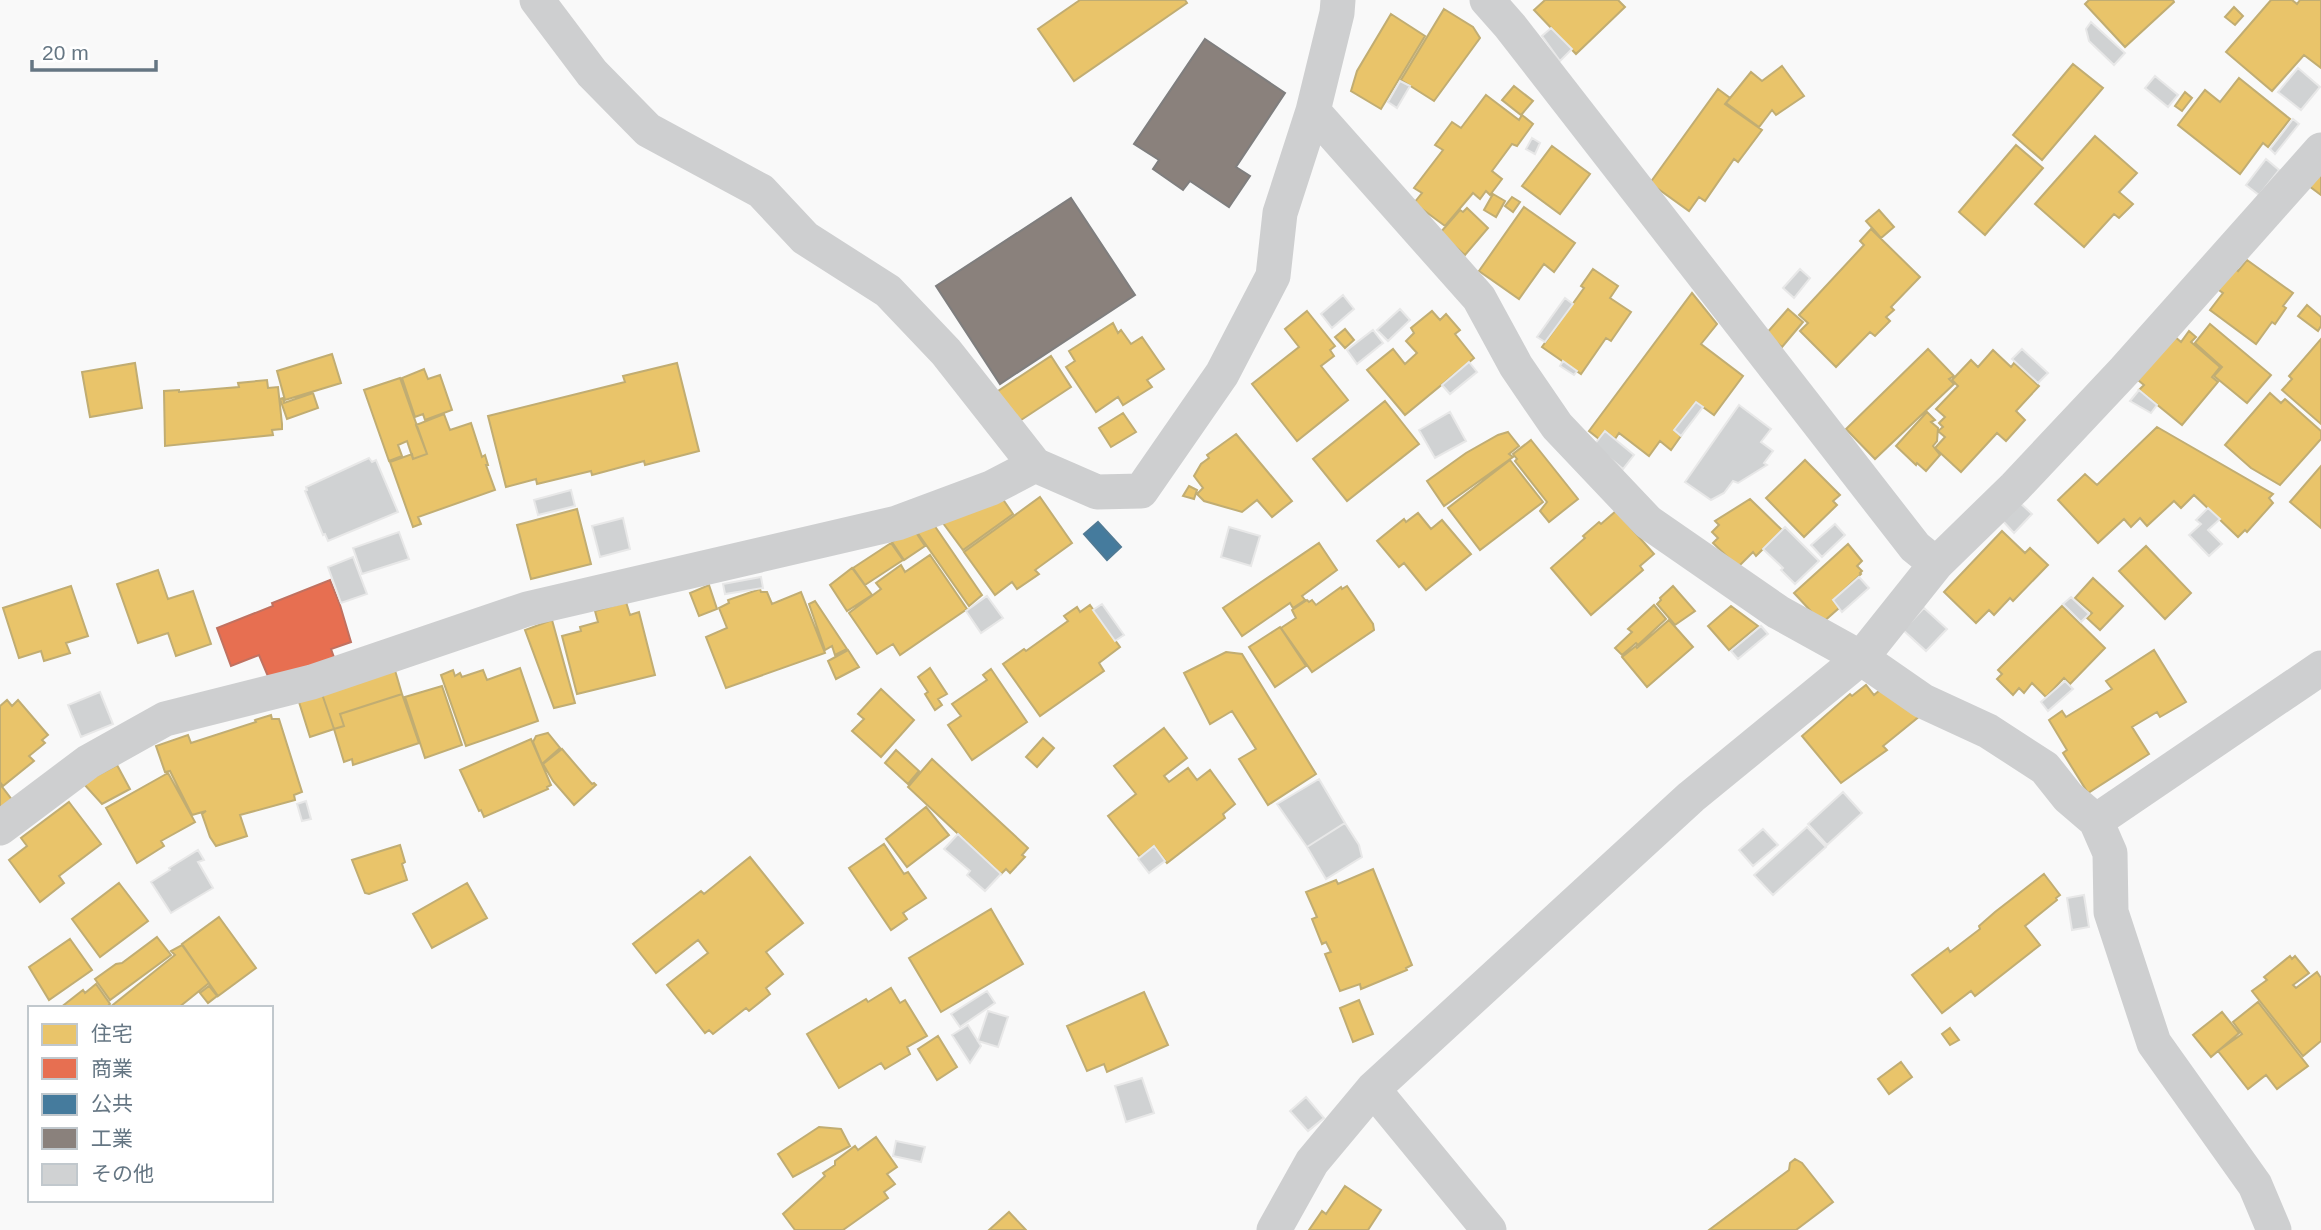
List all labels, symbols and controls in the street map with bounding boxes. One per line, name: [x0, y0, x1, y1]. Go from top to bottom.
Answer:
scale bar: [32, 28, 156, 72]
text: 20 m: [42, 41, 89, 64]
legend: [28, 1006, 273, 1202]
text: 住宅: [91, 1022, 133, 1045]
text: 商業: [91, 1057, 133, 1080]
text: 公共: [91, 1092, 133, 1115]
text: 工業: [91, 1127, 133, 1150]
text: その他: [91, 1162, 154, 1185]

